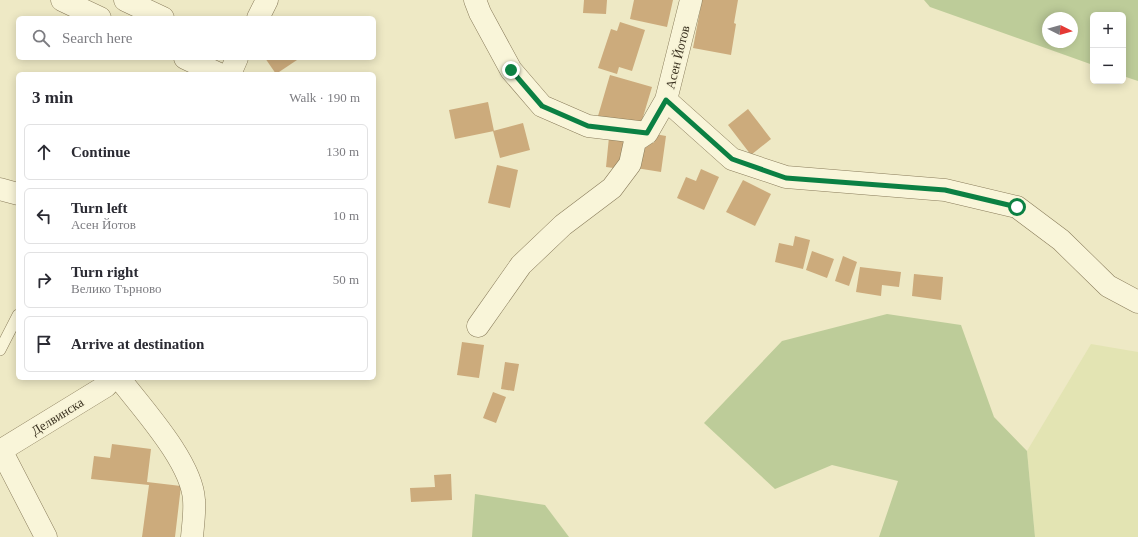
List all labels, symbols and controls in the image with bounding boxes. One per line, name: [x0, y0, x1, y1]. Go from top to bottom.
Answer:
north arrow: [1042, 12, 1078, 48]
map controls: [1090, 12, 1126, 84]
button: +: [1090, 12, 1126, 48]
search box: [16, 16, 376, 60]
street label: Асен Йотов: [662, 24, 693, 90]
icon: search: [30, 27, 52, 49]
text: Search here: [62, 30, 132, 46]
button: −: [1090, 48, 1126, 84]
route end: [502, 61, 520, 79]
text: 3 min: [32, 88, 73, 107]
text: Walk · 190 m: [289, 90, 360, 105]
icon: ahead: [33, 141, 55, 163]
text: Continue: [71, 144, 130, 160]
text: 130 m: [326, 144, 359, 159]
route start: [1008, 198, 1026, 216]
text: Turn left: [71, 200, 128, 216]
icon: left: [33, 205, 55, 227]
text: 10 m: [333, 208, 359, 223]
text: Асен Йотов: [71, 217, 136, 232]
text: Turn right: [71, 264, 138, 280]
icon: right: [33, 269, 55, 291]
text: 50 m: [333, 272, 359, 287]
text: Велико Търново: [71, 281, 161, 296]
icon: arrive: [33, 333, 55, 355]
text: Arrive at destination: [71, 336, 204, 352]
street label: Делвинска: [28, 394, 86, 438]

